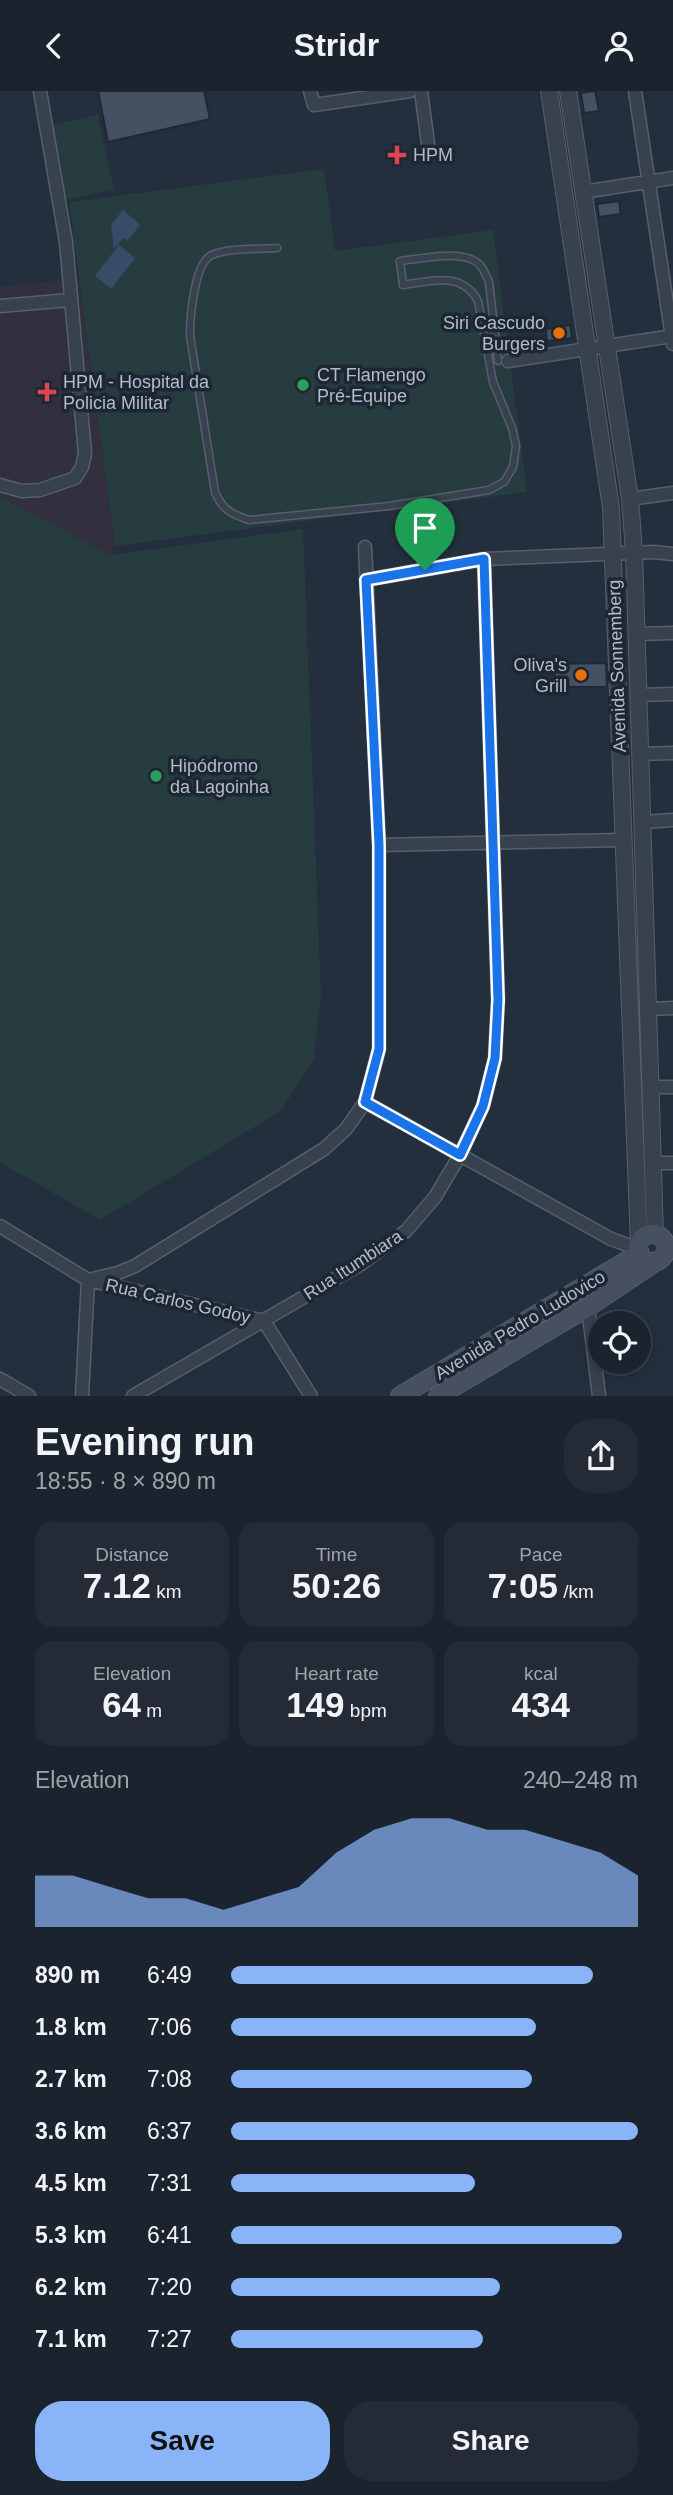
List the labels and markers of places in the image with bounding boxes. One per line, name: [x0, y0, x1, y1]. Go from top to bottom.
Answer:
marker: HPM: [387, 145, 407, 165]
place label: HPM: [413, 145, 453, 165]
place label: Siri Cascudo Burgers: [443, 313, 545, 354]
marker: Siri Cascudo Burgers: [551, 325, 567, 341]
place label: CT Flamengo Pré-Equipe: [317, 365, 426, 406]
place label: HPM - Hospital da Policia Militar: [63, 372, 210, 413]
marker: CT Flamengo Pré-Equipe: [295, 377, 311, 393]
marker: HPM - Hospital da Policia Militar: [37, 382, 57, 402]
pin: [395, 498, 455, 570]
place label: Oliva's Grill: [514, 655, 567, 696]
marker: Oliva's Grill: [573, 667, 589, 683]
place label: Hipódromo da Lagoinha: [170, 756, 270, 797]
marker: Hipódromo da Lagoinha: [148, 768, 164, 784]

